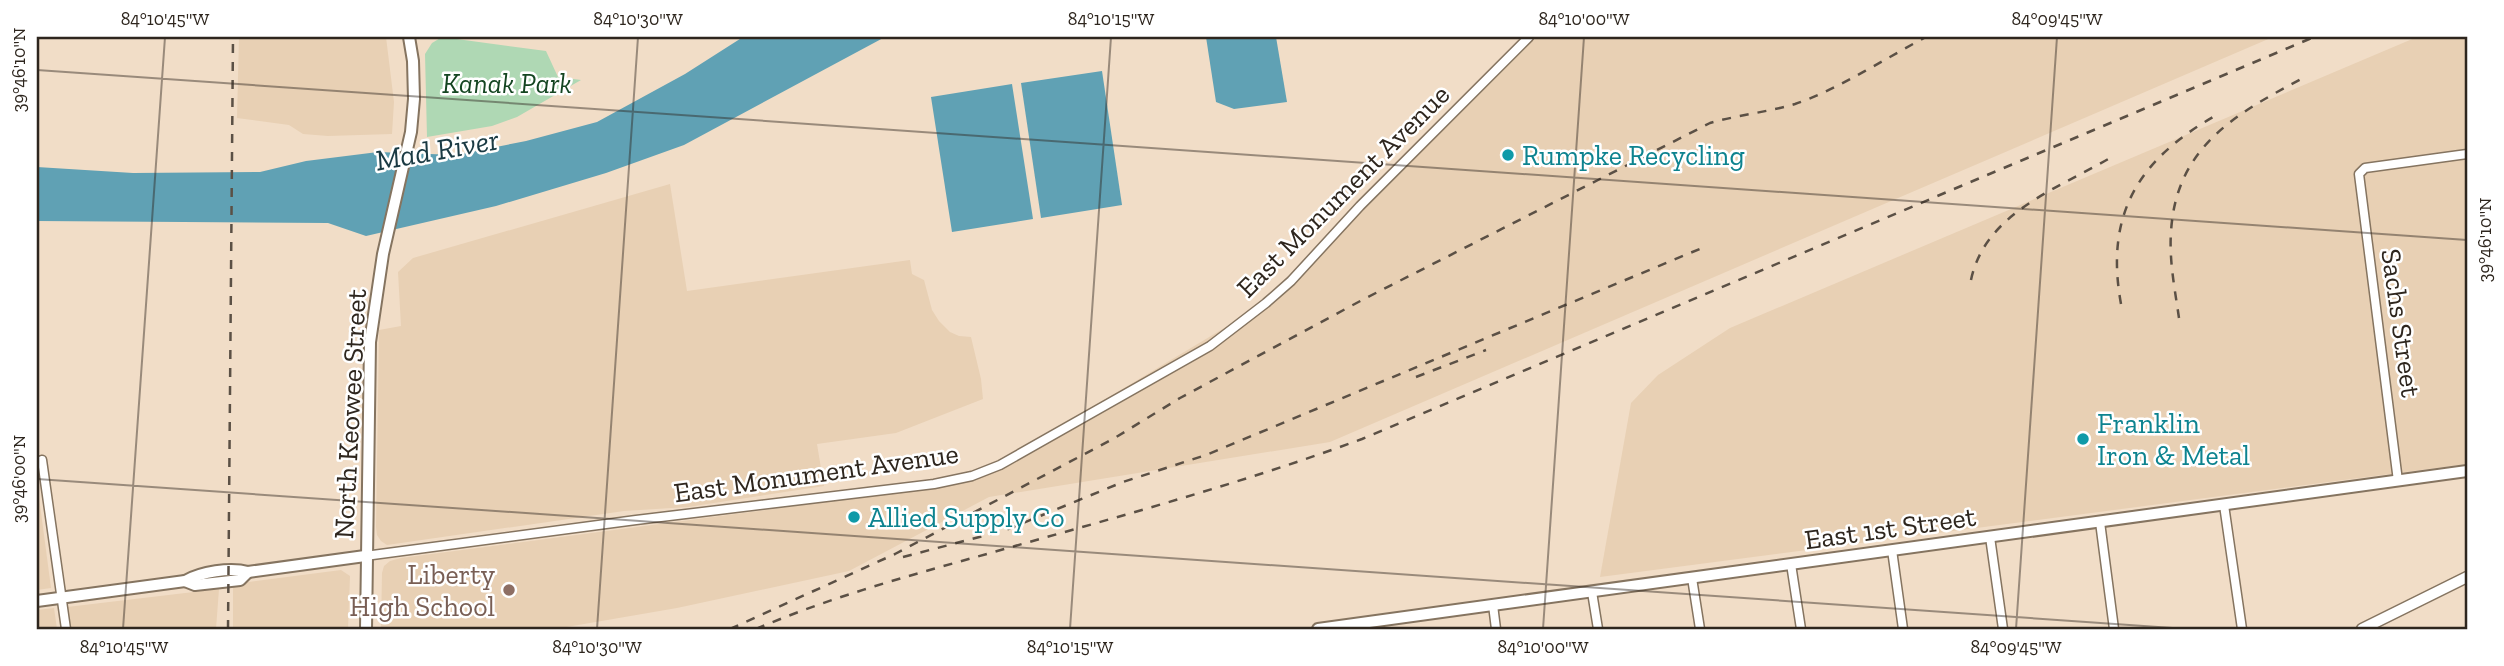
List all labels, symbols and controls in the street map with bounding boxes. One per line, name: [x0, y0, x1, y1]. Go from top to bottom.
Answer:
text: 84°10'45"W: [121, 8, 209, 30]
text: 84°10'30"W: [593, 8, 683, 30]
text: 84°10'15"W: [1068, 8, 1154, 30]
text: 84°10'00"W: [1538, 8, 1630, 30]
text: 84°09'45"W: [2011, 8, 2103, 30]
text: 39°46'10"N: [8, 28, 30, 112]
park label: Kanak Park: [442, 67, 572, 100]
street label: East Monument Avenue: [1230, 78, 1456, 304]
water label: Mad River: [372, 121, 502, 179]
place label: Rumpke Recycling: [1522, 139, 1745, 172]
marker: Rumpke Recycling: [1500, 147, 1516, 163]
text: 39°46'10"N: [2474, 198, 2496, 282]
street label: Sachs Street: [2374, 247, 2428, 400]
street label: North Keowee Street: [327, 287, 373, 540]
place label: Franklin Iron & Metal: [2097, 407, 2250, 472]
marker: Franklin Iron & Metal: [2075, 431, 2091, 447]
text: 39°46'00"N: [8, 435, 30, 523]
street label: East Monument Avenue: [672, 437, 960, 509]
street label: East 1st Street: [1802, 500, 1978, 556]
place label: Allied Supply Co: [868, 501, 1065, 534]
marker: Allied Supply Co: [846, 509, 862, 525]
place label: Liberty High School: [349, 558, 496, 623]
marker: Liberty High School: [501, 582, 517, 598]
text: 84°10'45"W: [80, 636, 168, 658]
text: 84°10'30"W: [552, 636, 642, 658]
text: 84°10'15"W: [1027, 636, 1113, 658]
text: 84°10'00"W: [1497, 636, 1589, 658]
text: 84°09'45"W: [1970, 636, 2062, 658]

